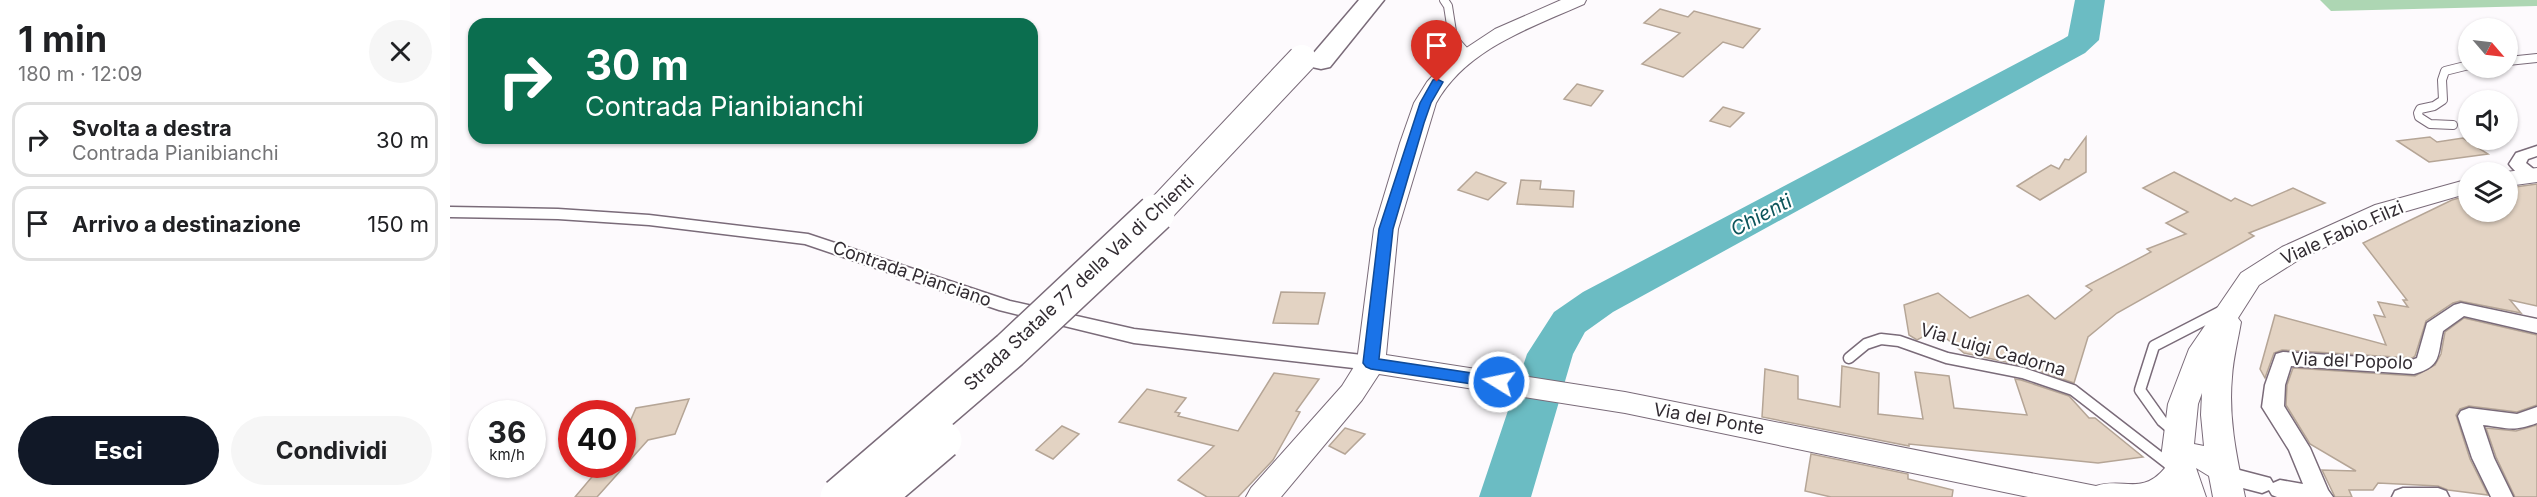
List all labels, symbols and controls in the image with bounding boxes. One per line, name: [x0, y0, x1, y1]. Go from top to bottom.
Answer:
text: 1 min: [18, 17, 107, 61]
north arrow: [2458, 18, 2518, 78]
map controls: [2458, 18, 2518, 222]
button: close: [369, 20, 432, 83]
pin: [1411, 20, 1462, 82]
icon: arrive: [1420, 29, 1453, 62]
text: 30 m: [585, 39, 689, 90]
icon: right: [486, 42, 564, 120]
text: 180 m · 12:09: [18, 62, 142, 86]
text: Contrada Pianibianchi: [585, 90, 864, 123]
button: sound: [2458, 90, 2518, 150]
text: Svolta a destra: [72, 115, 232, 141]
icon: right: [21, 123, 54, 156]
text: 30 m: [376, 127, 429, 153]
text: Contrada Pianibianchi: [72, 141, 279, 165]
button: layers: [2458, 162, 2518, 222]
street label: Strada Statale 77 della Val di Chienti: [959, 170, 1198, 395]
water label: Chienti: [1726, 188, 1797, 241]
street label: Viale Fabio Filzi: [2277, 196, 2406, 269]
icon: arrive: [21, 207, 54, 240]
text: Arrivo a destinazione: [72, 211, 301, 237]
text: 150 m: [367, 211, 429, 237]
street label: Contrada Pianciano: [830, 237, 994, 311]
street label: Via Luigi Cadorna: [1918, 319, 2068, 380]
street label: Via del Popolo: [2291, 348, 2413, 373]
position arrow: [1467, 350, 1531, 414]
street label: Via del Ponte: [1652, 398, 1766, 439]
speed limit sign: 40: [558, 400, 636, 478]
text: 36: [488, 414, 526, 450]
button: Esci: [18, 416, 219, 485]
button: Condividi: [231, 416, 432, 485]
text: km/h: [489, 445, 525, 464]

